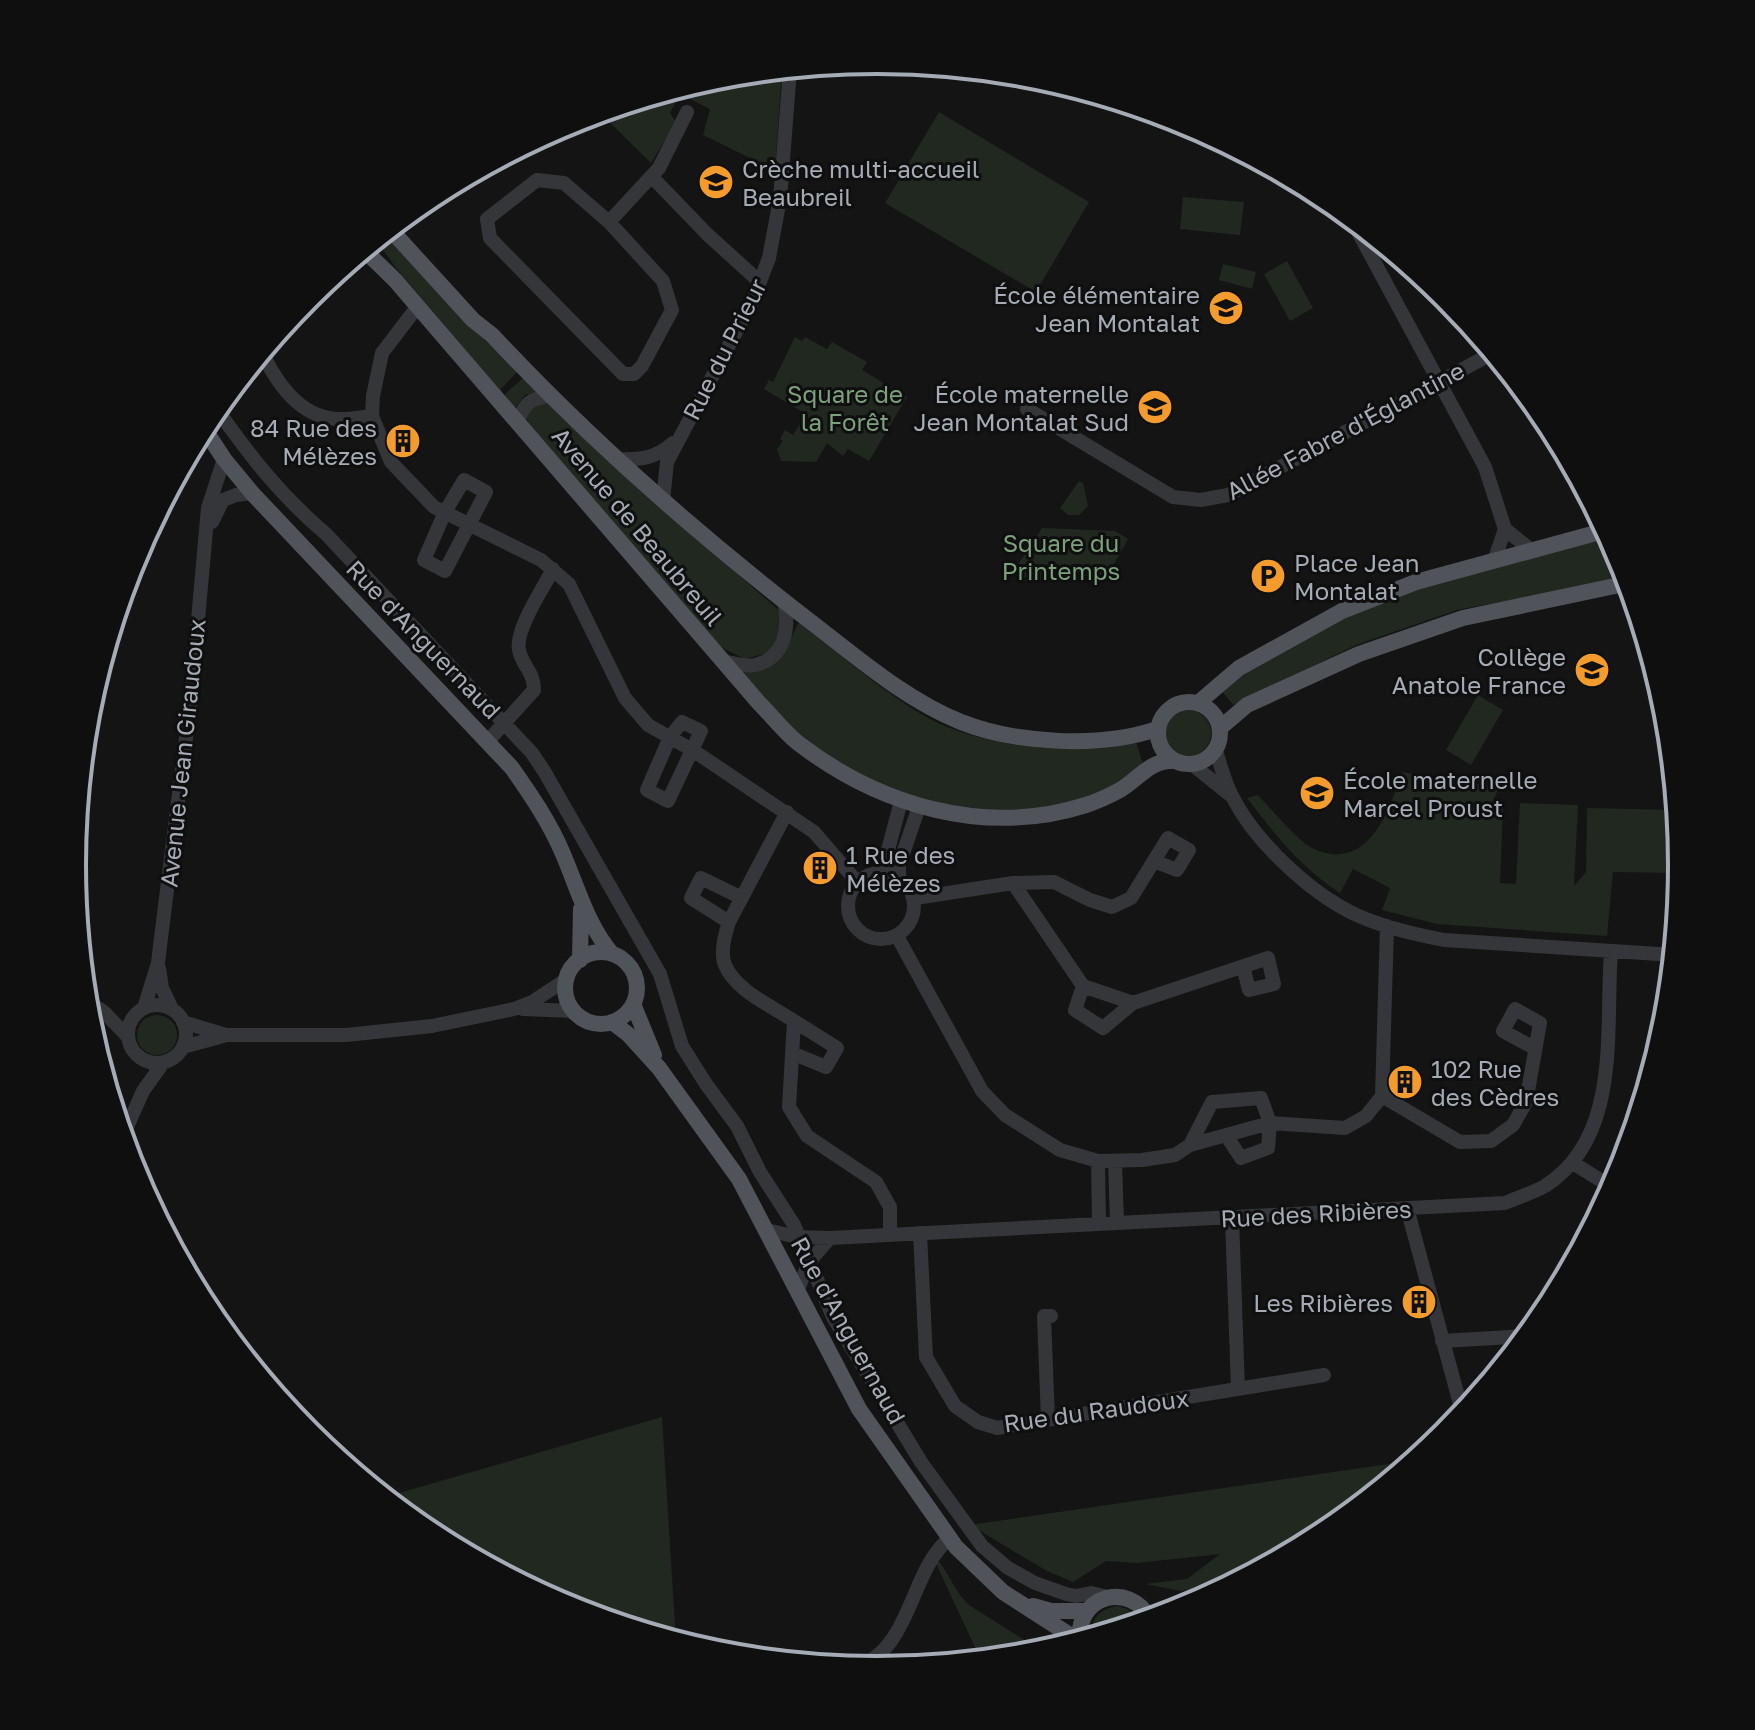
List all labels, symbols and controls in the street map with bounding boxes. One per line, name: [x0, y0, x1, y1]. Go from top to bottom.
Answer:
place label: Crèche multi-accueil Beaubreil: [742, 154, 980, 211]
school or university icon: Crèche multi-accueil Beaubreil: [697, 163, 735, 201]
street label: Rue du Prieur: [676, 273, 772, 425]
place label: École élémentaire Jean Montalat: [993, 280, 1200, 337]
school or university icon: École élémentaire Jean Montalat: [1207, 289, 1245, 327]
street label: Allée Fabre d'Églantine: [1221, 355, 1469, 505]
park label: Square de la Forêt: [787, 379, 903, 436]
place label: École maternelle Jean Montalat Sud: [913, 379, 1129, 436]
school or university icon: École maternelle Jean Montalat Sud: [1136, 388, 1174, 426]
place label: 84 Rue des Mélèzes: [250, 413, 377, 470]
street label: Avenue de Beaubreuil: [547, 421, 729, 631]
building icon: 84 Rue des Mélèzes: [384, 422, 422, 460]
park label: Square du Printemps: [1002, 528, 1120, 585]
place label: Place Jean Montalat: [1294, 548, 1420, 605]
street label: Rue d'Anguernaud: [341, 554, 507, 724]
parking icon: Place Jean Montalat: [1249, 557, 1287, 595]
street label: Avenue Jean Giraudoux: [153, 617, 211, 889]
place label: Collège Anatole France: [1392, 642, 1566, 699]
school or university icon: Collège Anatole France: [1573, 651, 1611, 689]
place label: École maternelle Marcel Proust: [1343, 765, 1537, 822]
school or university icon: École maternelle Marcel Proust: [1298, 774, 1336, 812]
place label: 1 Rue des Mélèzes: [846, 840, 955, 897]
building icon: 1 Rue des Mélèzes: [801, 849, 839, 887]
place label: 102 Rue des Cèdres: [1431, 1054, 1559, 1111]
building icon: 102 Rue des Cèdres: [1386, 1063, 1424, 1101]
street label: Rue des Ribières: [1220, 1194, 1412, 1232]
street label: Rue d'Anguernaud: [786, 1231, 912, 1429]
building icon: Les Ribières: [1400, 1283, 1438, 1321]
place label: Les Ribières: [1253, 1288, 1393, 1317]
street label: Rue du Raudoux: [1002, 1383, 1190, 1437]

